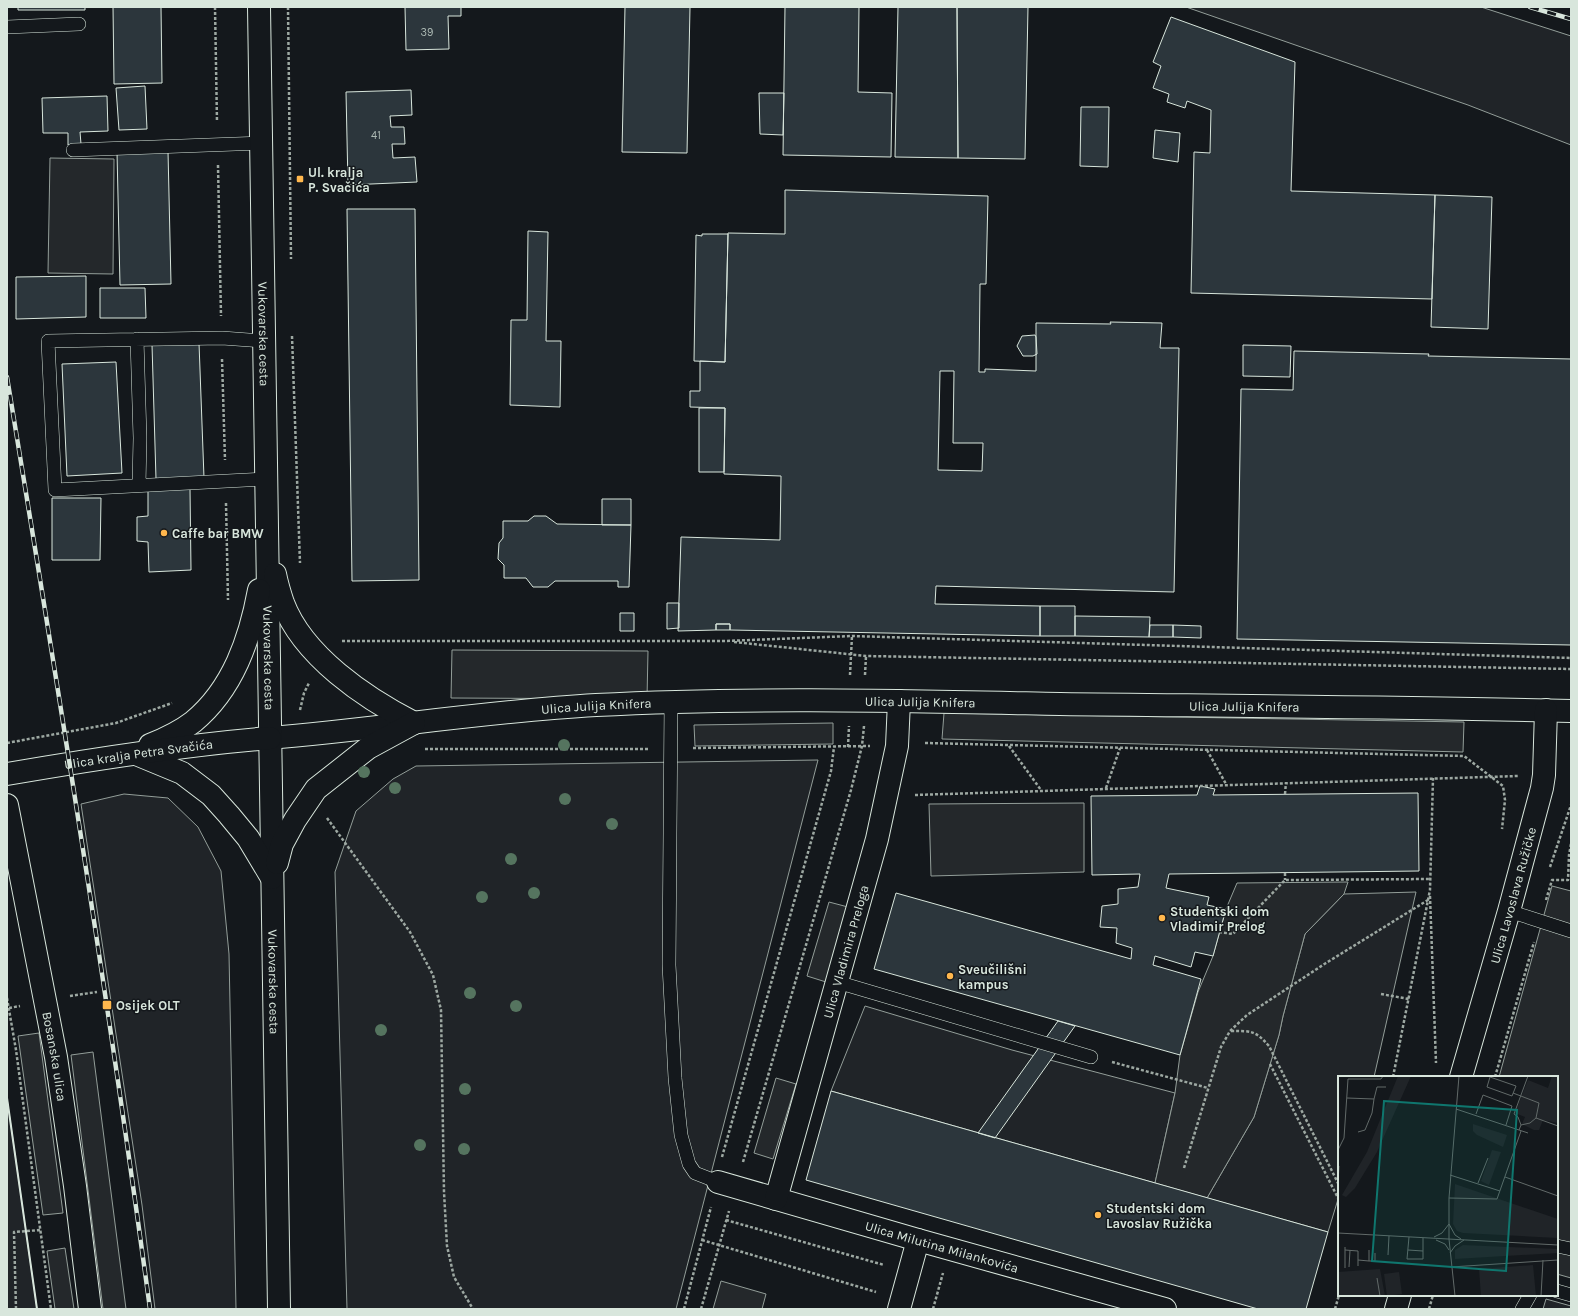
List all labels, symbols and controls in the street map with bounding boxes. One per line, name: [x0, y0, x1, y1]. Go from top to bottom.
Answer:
house number: 39: [421, 26, 433, 39]
house number: 41: [371, 129, 381, 142]
place label: Ul. kralja P. Svačića: [308, 165, 370, 195]
marker: Ul. kralja P. Svačića: [295, 174, 305, 184]
street label: Vukovarska cesta: [255, 281, 272, 386]
place label: Caffe bar BMW: [172, 526, 264, 541]
marker: Caffe bar BMW: [159, 528, 169, 538]
street label: Vukovarska cesta: [260, 605, 277, 710]
street label: Ulica Julija Knifera: [865, 694, 976, 710]
street label: Ulica Julija Knifera: [541, 696, 652, 717]
street label: Ulica Julija Knifera: [1189, 698, 1300, 715]
street label: Ulica kralja Petra Svačića: [63, 737, 214, 772]
street label: Ulica Lavoslava Ružičke: [1487, 825, 1539, 965]
street label: Ulica Vladimira Preloga: [820, 883, 872, 1020]
place label: Studentski dom Vladimir Prelog: [1170, 904, 1269, 934]
marker: Studentski dom Vladimir Prelog: [1157, 913, 1167, 923]
street label: Vukovarska cesta: [265, 929, 282, 1034]
place label: Sveučilišni kampus: [958, 962, 1027, 992]
marker: Sveučilišni kampus: [945, 971, 955, 981]
place label: Osijek OLT: [116, 998, 180, 1013]
marker: Osijek OLT: [101, 999, 113, 1011]
street label: Bosanska ulica: [39, 1010, 69, 1102]
inset map: [1338, 1076, 1558, 1296]
place label: Studentski dom Lavoslav Ružička: [1106, 1201, 1212, 1231]
marker: Studentski dom Lavoslav Ružička: [1093, 1210, 1103, 1220]
street label: Ulica Milutina Milankovića: [863, 1218, 1020, 1276]

